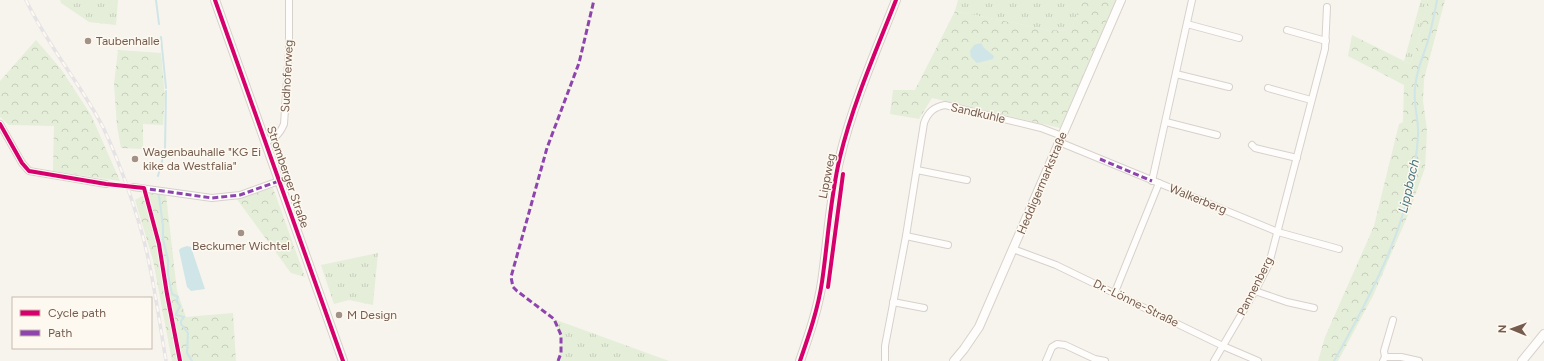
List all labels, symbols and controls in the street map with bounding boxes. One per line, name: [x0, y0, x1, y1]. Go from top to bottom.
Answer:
place label: Taubenhalle: [96, 34, 160, 48]
marker: Taubenhalle: [83, 36, 93, 46]
street label: Sudhoferweg: [278, 39, 296, 113]
street label: Sandkuhle: [949, 100, 1007, 126]
street label: Stromberger Straße: [264, 124, 312, 230]
street label: Heddigermarkstraße: [1014, 129, 1070, 236]
place label: Wagenbauhalle "KG Ei kike da Westfalia": [143, 145, 261, 173]
street label: Lippweg: [816, 152, 838, 200]
marker: Wagenbauhalle "KG Ei kike da Westfalia": [130, 154, 140, 164]
water label: Lippbach: [1395, 158, 1422, 214]
street label: Walkerberg: [1167, 181, 1229, 217]
marker: Beckumer Wichtel: [236, 228, 246, 238]
place label: Beckumer Wichtel: [192, 239, 290, 253]
street label: Pannenberg: [1234, 254, 1276, 318]
street label: Dr.-Lönne-Straße: [1091, 276, 1181, 330]
legend: [12, 297, 152, 349]
text: Cycle path: [48, 306, 106, 320]
place label: M Design: [347, 308, 397, 322]
north arrow: [1492, 309, 1532, 349]
marker: M Design: [334, 310, 344, 320]
text: N: [1496, 324, 1509, 333]
text: Path: [48, 326, 72, 340]

